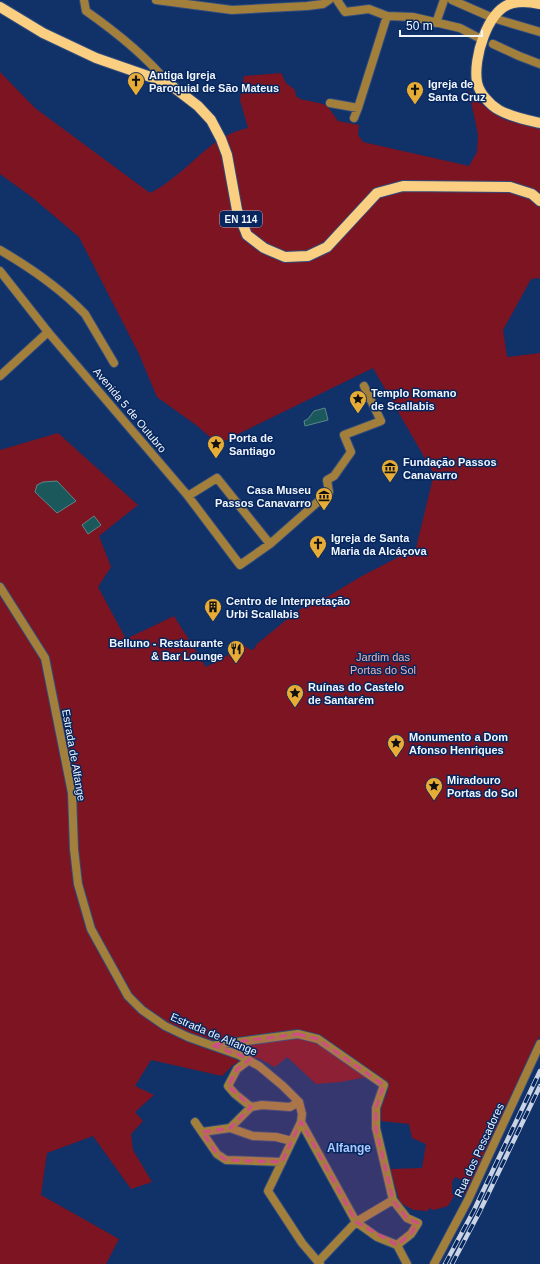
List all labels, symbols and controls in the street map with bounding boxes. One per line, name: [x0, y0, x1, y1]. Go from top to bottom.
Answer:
scale bar: [400, 12, 482, 38]
text: 50 m: [406, 19, 433, 33]
place label: Antiga Igreja Paroquial de São Mateus: [149, 69, 279, 94]
church icon: Antiga Igreja Paroquial de São Mateus: [126, 71, 146, 96]
place label: Igreja de Santa Cruz: [428, 78, 486, 103]
church icon: Igreja de Santa Cruz: [405, 80, 425, 105]
road number: EN 114: [220, 211, 262, 227]
street label: Avenida 5 de Outubro: [91, 365, 169, 455]
place label: Templo Romano de Scallabis: [371, 387, 457, 412]
place icon: Templo Romano de Scallabis: [348, 389, 368, 414]
place label: Porta de Santiago: [229, 432, 276, 457]
place icon: Porta de Santiago: [206, 434, 226, 459]
place label: Fundação Passos Canavarro: [403, 456, 497, 481]
museum icon: Fundação Passos Canavarro: [380, 458, 400, 483]
place label: Casa Museu Passos Canavarro: [215, 484, 311, 509]
museum icon: Casa Museu Passos Canavarro: [314, 486, 334, 511]
place label: Igreja de Santa Maria da Alcáçova: [331, 532, 427, 557]
church icon: Igreja de Santa Maria da Alcáçova: [308, 534, 328, 559]
place label: Centro de Interpretação Urbi Scallabis: [226, 595, 350, 620]
building icon: Centro de Interpretação Urbi Scallabis: [203, 597, 223, 622]
place label: Belluno - Restaurante & Bar Lounge: [109, 637, 223, 662]
restaurant icon: Belluno - Restaurante & Bar Lounge: [226, 639, 246, 664]
park label: Jardim das Portas do Sol: [350, 651, 416, 676]
place label: Ruínas do Castelo de Santarém: [308, 681, 404, 706]
place icon: Ruínas do Castelo de Santarém: [285, 683, 305, 708]
street label: Estrada de Alfange: [60, 708, 88, 802]
place label: Monumento a Dom Afonso Henriques: [409, 731, 508, 756]
place icon: Monumento a Dom Afonso Henriques: [386, 733, 406, 758]
place label: Miradouro Portas do Sol: [447, 774, 518, 799]
place icon: Miradouro Portas do Sol: [424, 776, 444, 801]
street label: Estrada de Alfange: [169, 1010, 259, 1058]
street label: Rua dos Pescadores: [452, 1101, 506, 1199]
district label: Alfange: [327, 1141, 371, 1155]

